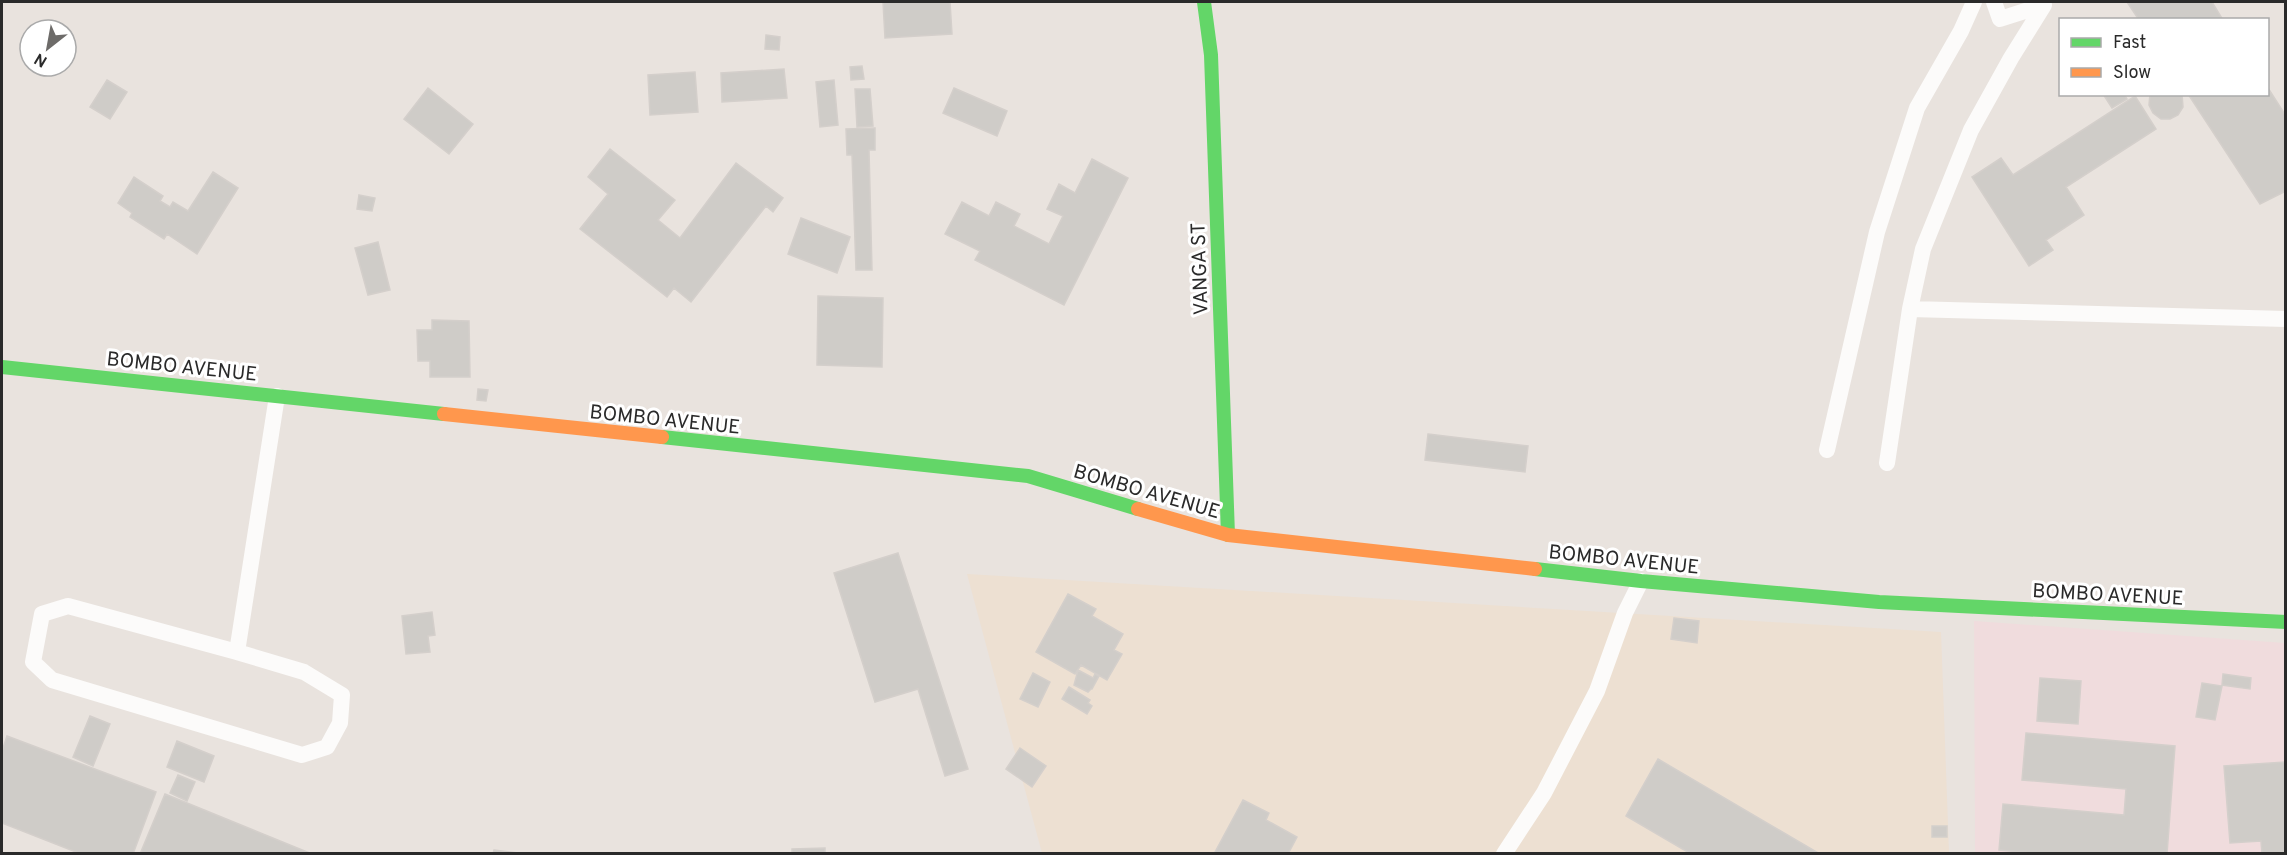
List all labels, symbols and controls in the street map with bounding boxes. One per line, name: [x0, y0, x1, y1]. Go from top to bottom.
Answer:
north arrow: [18, 18, 78, 78]
legend: [2059, 18, 2269, 96]
text: Fast: [2113, 32, 2146, 55]
text: N: [31, 48, 51, 71]
text: Slow: [2113, 62, 2151, 85]
street label: VANGA ST: [1186, 222, 1216, 316]
street label: BOMBO AVENUE: [105, 347, 258, 389]
street label: BOMBO AVENUE: [588, 400, 741, 442]
street label: BOMBO AVENUE: [1070, 460, 1223, 526]
street label: BOMBO AVENUE: [1547, 540, 1700, 582]
street label: BOMBO AVENUE: [2032, 579, 2184, 613]

